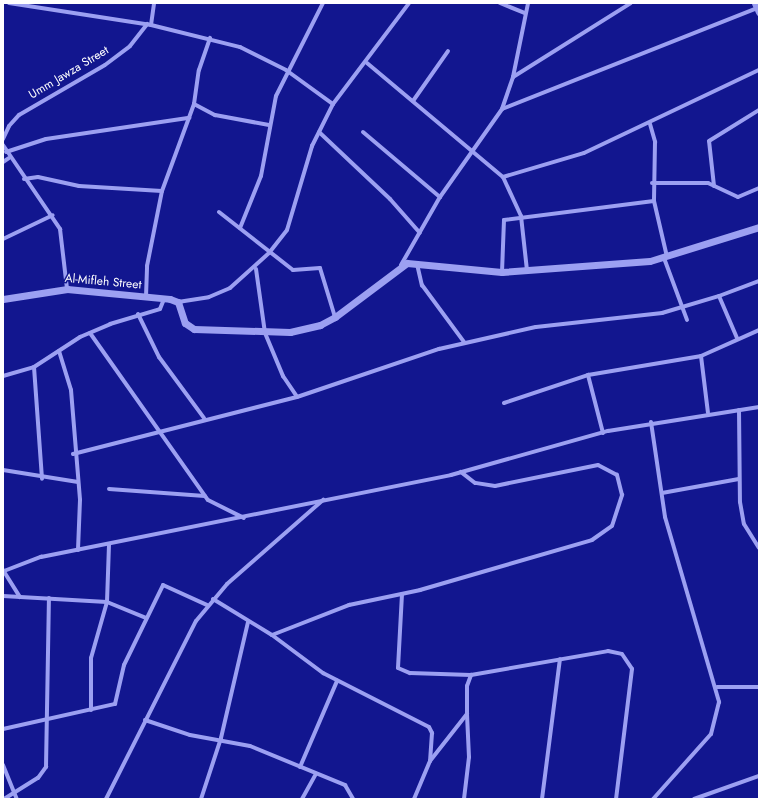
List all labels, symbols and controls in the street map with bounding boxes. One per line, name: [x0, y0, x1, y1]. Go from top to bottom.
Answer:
street label: Umm Jawza Street: [27, 44, 111, 102]
street label: Al-Mifleh Street: [64, 271, 142, 293]

